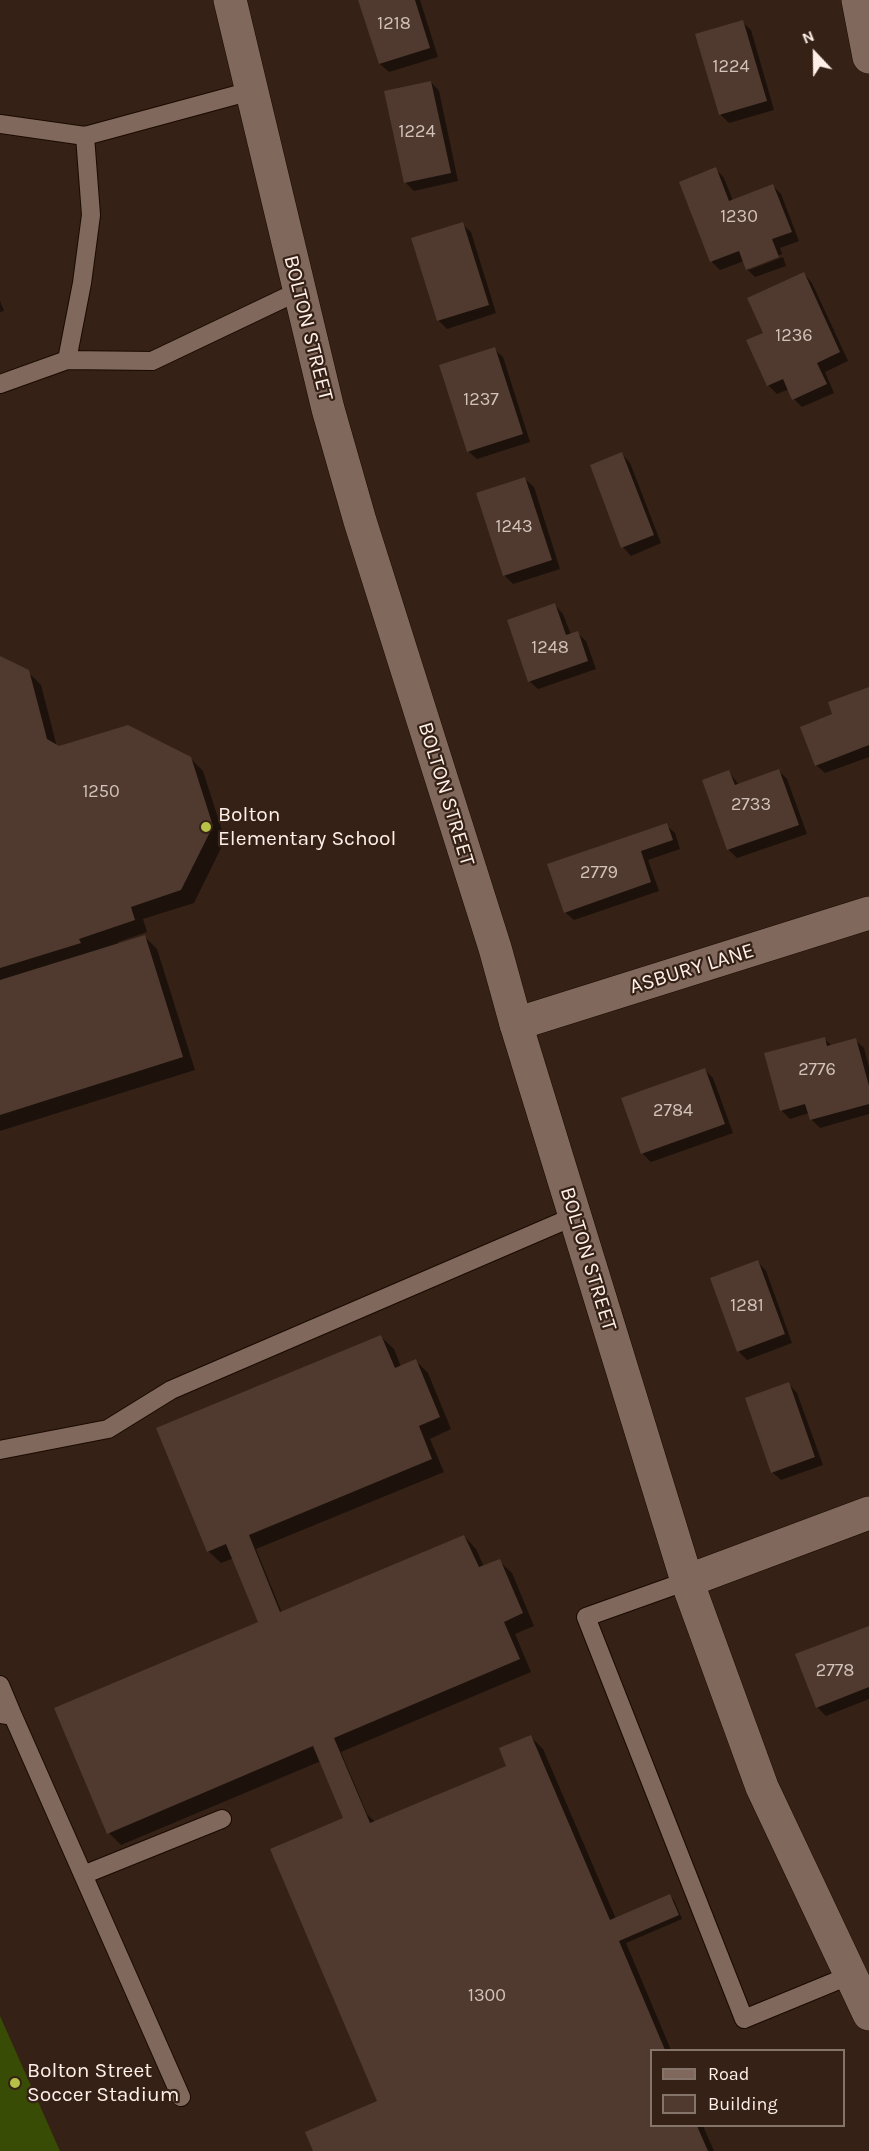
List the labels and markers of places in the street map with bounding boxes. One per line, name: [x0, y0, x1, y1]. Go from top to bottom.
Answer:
place label: Bolton Elementary School: [218, 802, 396, 852]
marker: Bolton Elementary School: [199, 820, 213, 834]
place label: Bolton Street Soccer Stadium: [27, 2058, 179, 2108]
marker: Bolton Street Soccer Stadium: [8, 2076, 22, 2090]

